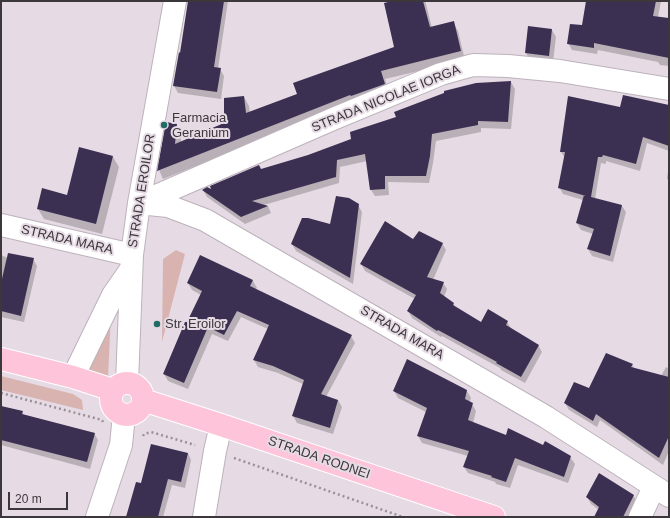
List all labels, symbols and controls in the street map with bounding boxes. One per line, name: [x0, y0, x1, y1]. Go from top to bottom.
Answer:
street label: STRADA NICOLAE IORGA: [309, 62, 463, 136]
place label: Farmacia Geranium: [172, 110, 229, 141]
marker: Farmacia Geranium: [159, 120, 169, 130]
street label: STRADA EROILOR: [125, 133, 159, 249]
street label: STRADA MARA: [19, 222, 115, 258]
street label: STRADA MARA: [357, 303, 447, 363]
place label: Str. Eroilor: [165, 316, 226, 332]
marker: Str. Eroilor: [152, 319, 162, 329]
street label: STRADA RODNEI: [266, 433, 372, 483]
scale bar: [10, 484, 70, 510]
text: 20 m: [15, 492, 42, 506]

